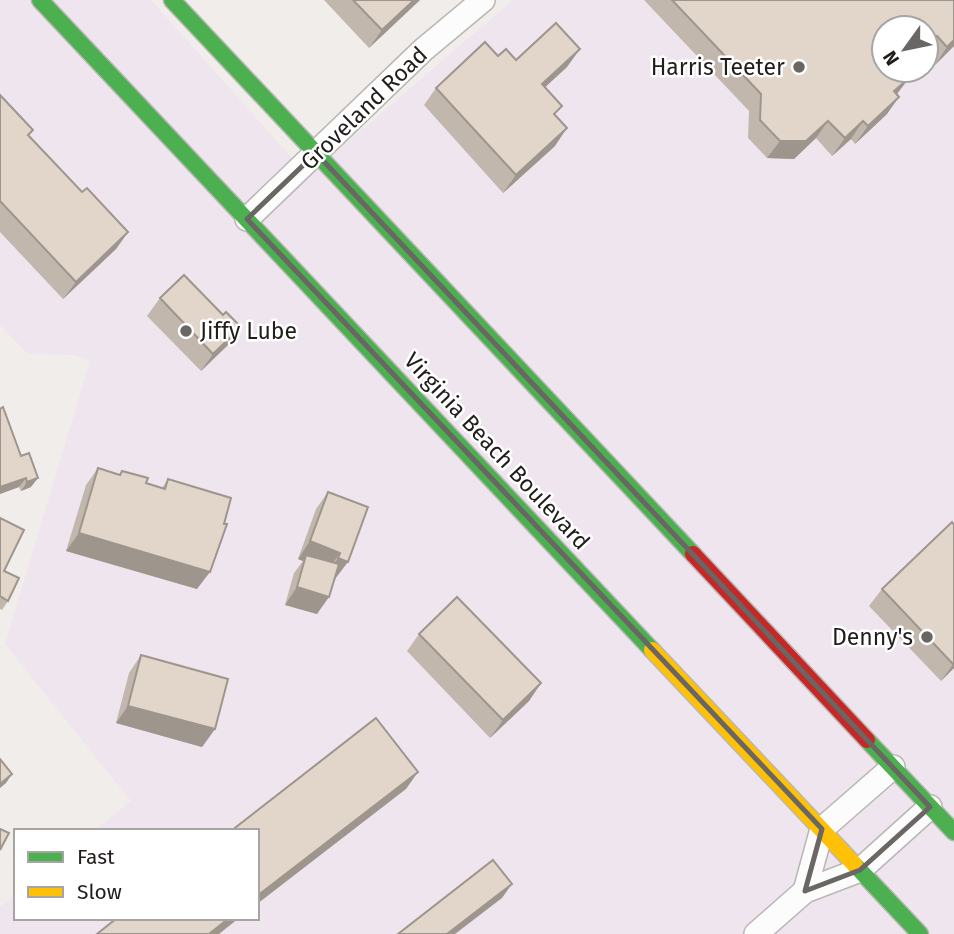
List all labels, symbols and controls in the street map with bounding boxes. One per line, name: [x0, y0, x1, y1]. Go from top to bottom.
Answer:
north arrow: [870, 14, 940, 84]
street label: Groveland Road: [295, 41, 433, 175]
text: N: [878, 46, 904, 70]
place label: Harris Teeter: [651, 53, 785, 81]
marker: Harris Teeter: [791, 59, 807, 75]
place label: Jiffy Lube: [200, 317, 297, 345]
marker: Jiffy Lube: [178, 323, 194, 339]
street label: Virginia Beach Boulevard: [398, 347, 596, 555]
place label: Denny's: [832, 623, 913, 651]
marker: Denny's: [919, 629, 935, 645]
legend: [14, 829, 259, 920]
text: Fast: [77, 844, 115, 870]
text: Slow: [77, 879, 122, 905]

